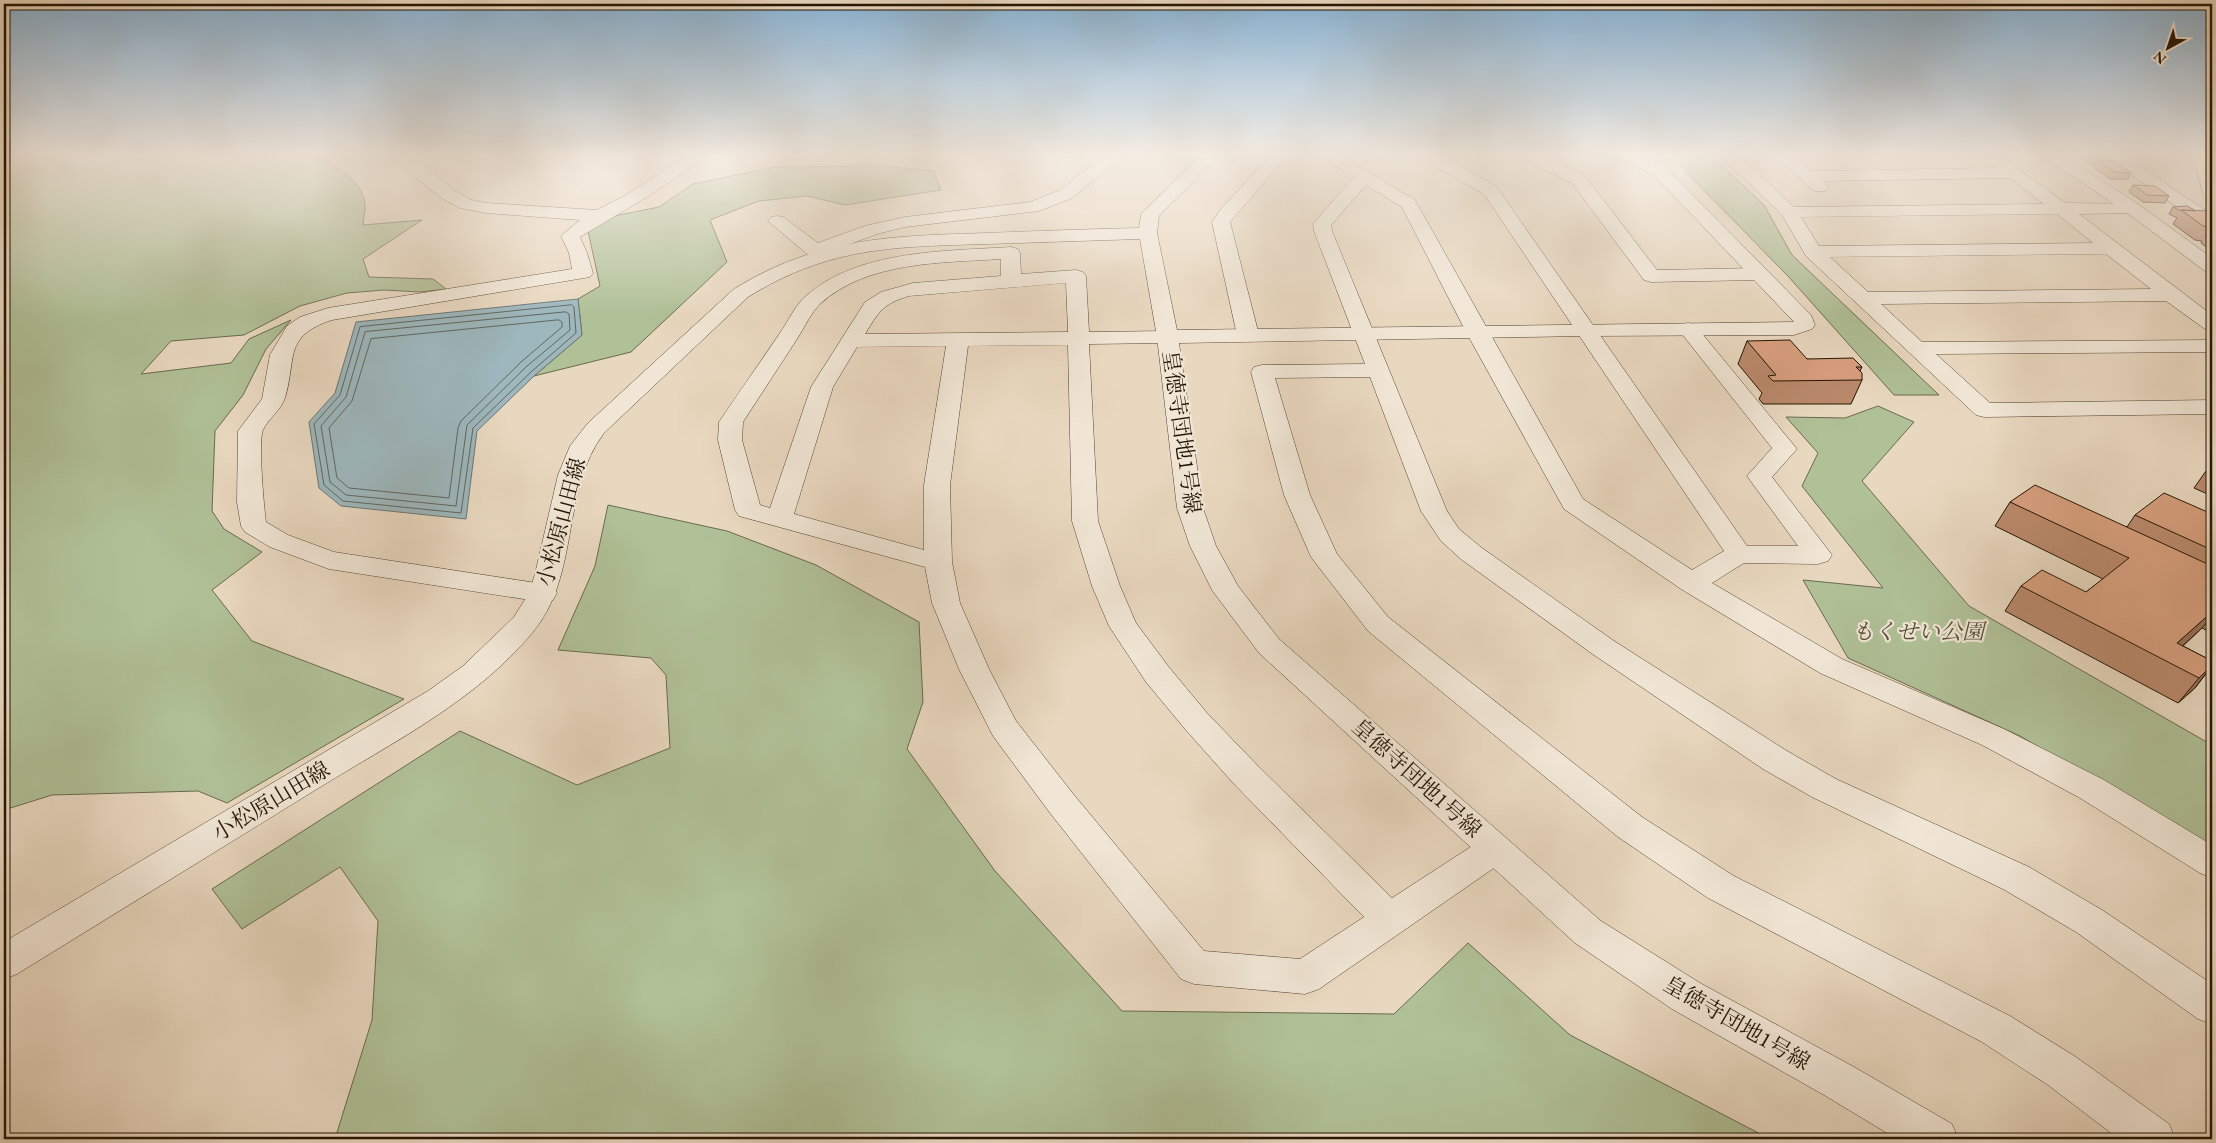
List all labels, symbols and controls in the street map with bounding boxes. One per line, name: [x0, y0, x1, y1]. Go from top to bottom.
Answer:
north arrow: [2144, 22, 2194, 72]
text: N: [2149, 47, 2170, 68]
street label: 皇徳寺団地1号線: [1156, 349, 1208, 515]
street label: 小松原山田線: [530, 454, 592, 590]
park label: もくせい公園: [1852, 617, 1987, 646]
street label: 皇徳寺団地1号線: [1346, 712, 1488, 844]
street label: 小松原山田線: [207, 755, 335, 847]
street label: 皇徳寺団地1号線: [1658, 969, 1816, 1077]

